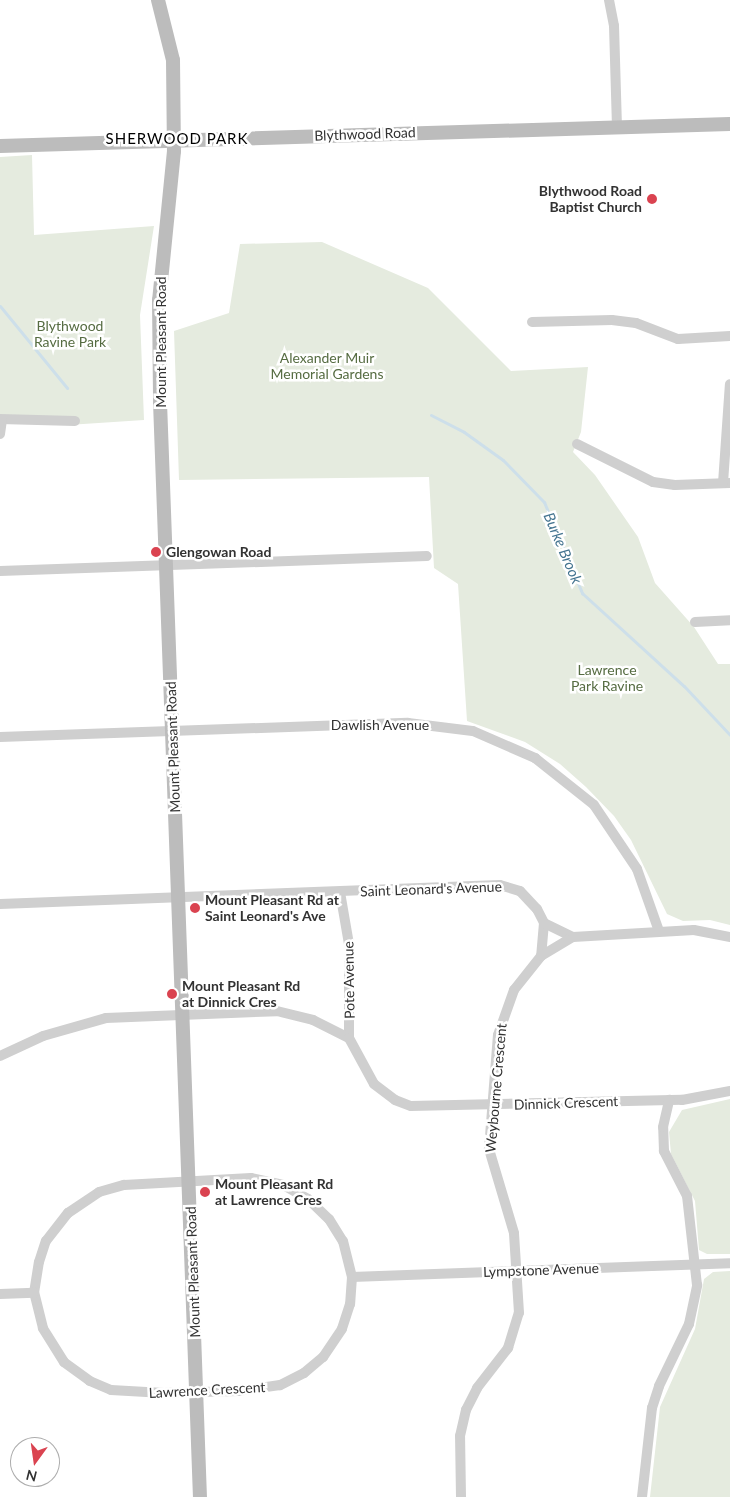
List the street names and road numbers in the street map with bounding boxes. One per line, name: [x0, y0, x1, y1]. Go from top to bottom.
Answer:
street label: Blythwood Road: [314, 124, 416, 144]
street label: Mount Pleasant Road: [153, 276, 169, 408]
street label: Mount Pleasant Road: [162, 681, 184, 813]
street label: Dawlish Avenue: [331, 717, 429, 733]
street label: Saint Leonard's Avenue: [360, 878, 502, 900]
street label: Pote Avenue: [340, 941, 358, 1019]
street label: Weybourne Crescent: [482, 1023, 510, 1153]
street label: Dinnick Crescent: [513, 1093, 619, 1113]
street label: Mount Pleasant Road: [182, 1206, 204, 1338]
street label: Lympstone Avenue: [482, 1260, 600, 1280]
street label: Lawrence Crescent: [148, 1379, 266, 1401]

